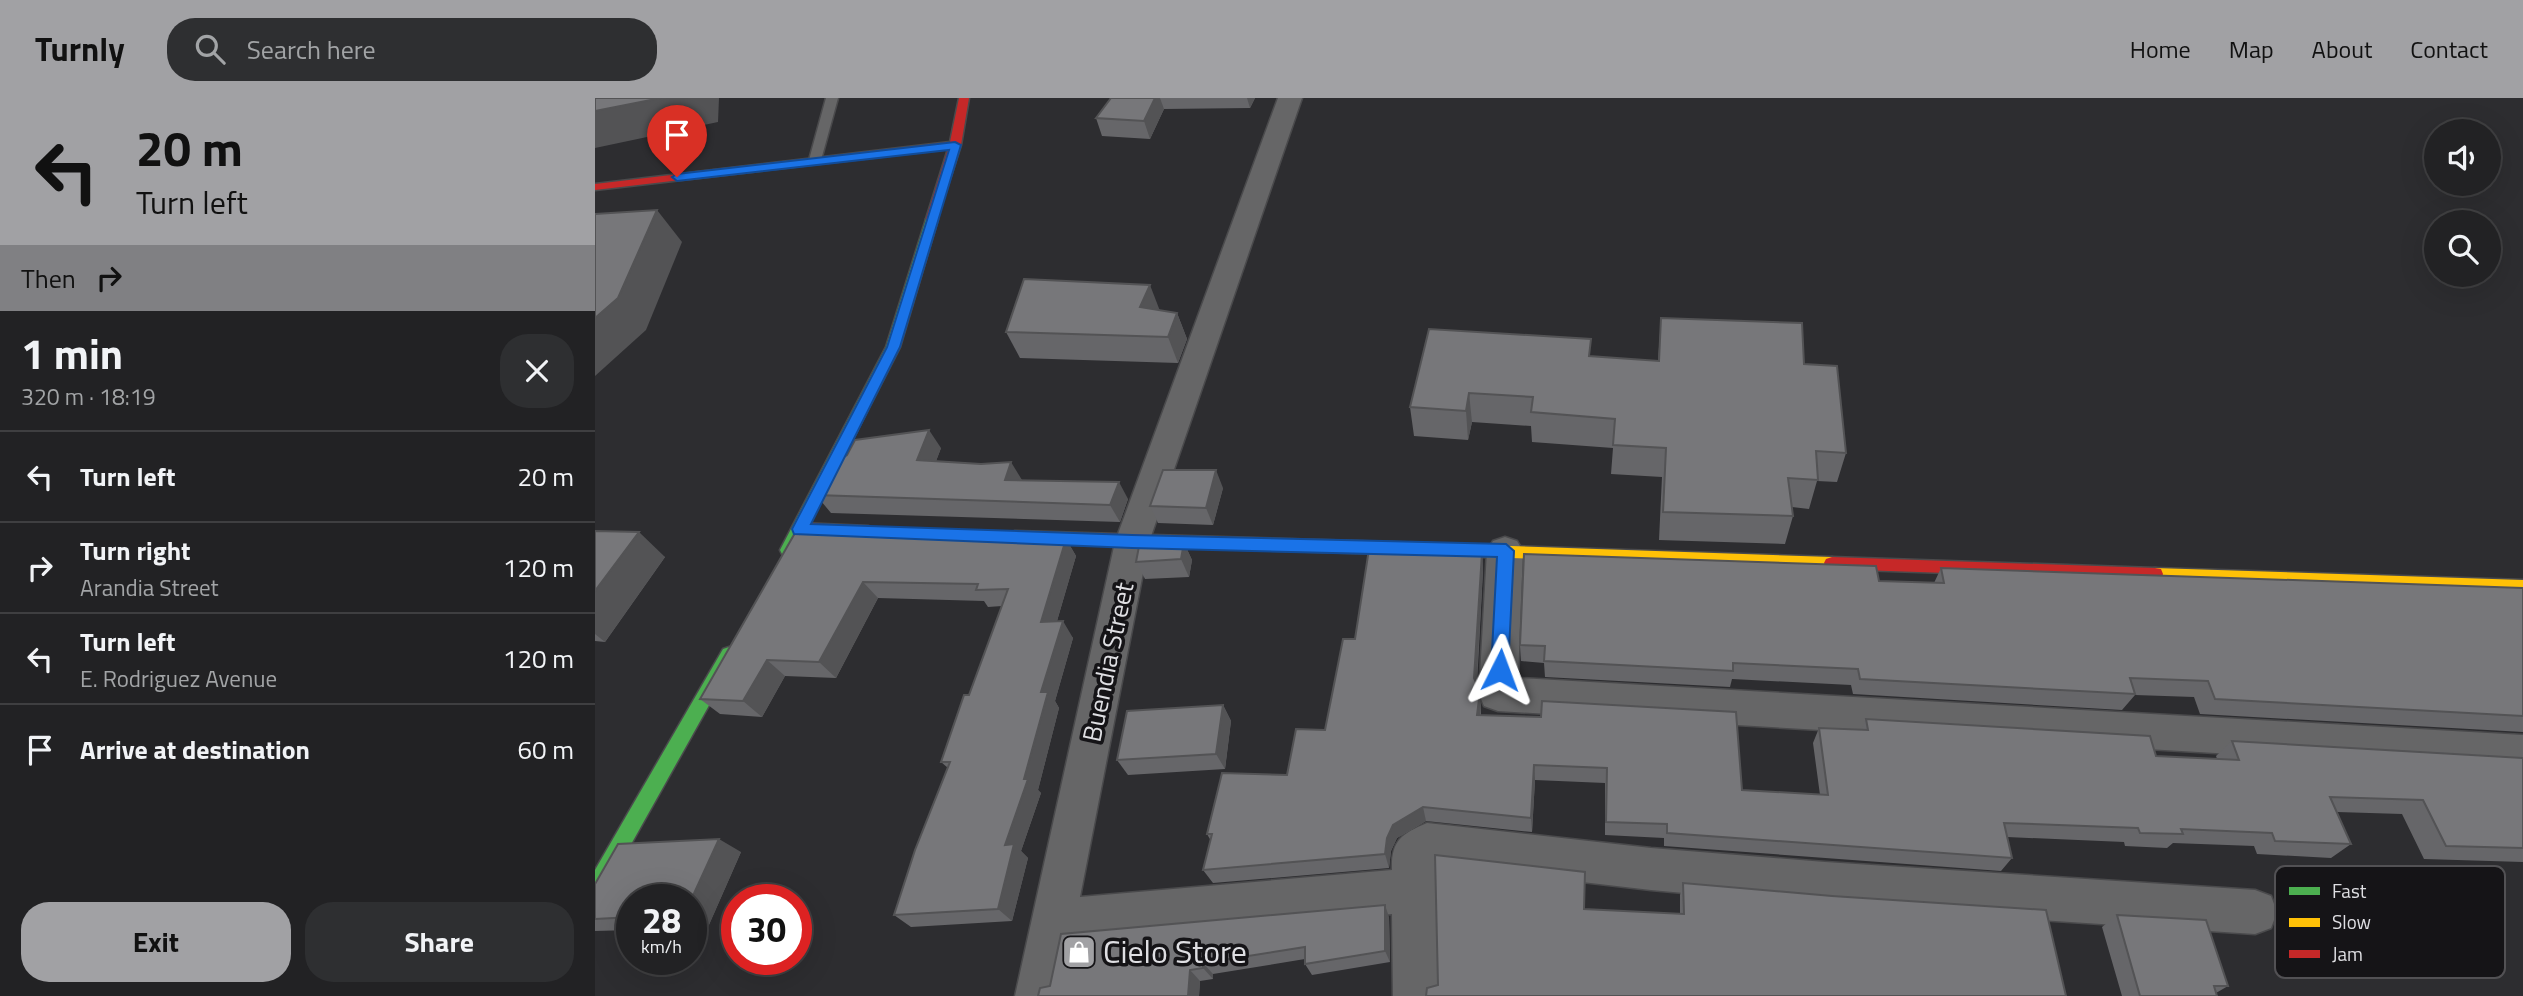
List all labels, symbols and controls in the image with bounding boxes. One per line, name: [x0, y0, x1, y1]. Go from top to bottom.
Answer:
search box: [167, 18, 657, 81]
text: Turnly: [35, 24, 125, 74]
icon: search: [191, 30, 229, 68]
text: Search here: [247, 30, 376, 69]
text: Home: [2130, 31, 2191, 67]
text: Map: [2229, 31, 2274, 67]
text: About: [2312, 31, 2372, 67]
text: Contact: [2410, 31, 2488, 67]
pin: [647, 105, 707, 177]
text: 20 m: [136, 110, 243, 185]
icon: arrive: [658, 116, 696, 154]
map controls: [2424, 119, 2501, 287]
button: sound: [2424, 119, 2501, 196]
icon: left: [21, 126, 112, 217]
text: Turn left: [136, 178, 248, 226]
button: search: [2424, 210, 2501, 287]
text: Then: [21, 259, 76, 298]
icon: right: [90, 259, 128, 297]
text: 1 min: [21, 321, 123, 385]
button: close: [500, 334, 574, 408]
text: 320 m · 18:19: [21, 379, 156, 414]
text: Turn left: [80, 457, 175, 496]
text: 20 m: [517, 457, 574, 496]
icon: left: [21, 458, 59, 496]
text: Turn right: [80, 531, 191, 570]
text: 120 m: [503, 548, 574, 587]
icon: right: [21, 549, 59, 587]
text: Arandia Street: [80, 570, 219, 605]
street label: Buendia Street: [1072, 579, 1143, 745]
text: Turn left: [80, 622, 175, 661]
position arrow: [1463, 633, 1537, 707]
text: 120 m: [503, 639, 574, 678]
icon: left: [21, 640, 59, 678]
text: E. Rodriguez Avenue: [80, 661, 277, 696]
text: Arrive at destination: [80, 730, 310, 769]
text: 60 m: [517, 730, 574, 769]
icon: arrive: [21, 731, 59, 769]
legend: [2275, 866, 2505, 978]
text: Fast: [2332, 876, 2367, 905]
speed limit sign: 30: [721, 884, 812, 975]
text: 28: [642, 893, 681, 947]
button: Exit: [21, 902, 291, 982]
button: Share: [305, 902, 574, 982]
text: Slow: [2332, 907, 2371, 936]
place label: Cielo Store: [1103, 927, 1247, 975]
text: km/h: [641, 933, 682, 960]
shop icon: Cielo Store: [1060, 933, 1098, 971]
text: Jam: [2332, 939, 2363, 968]

